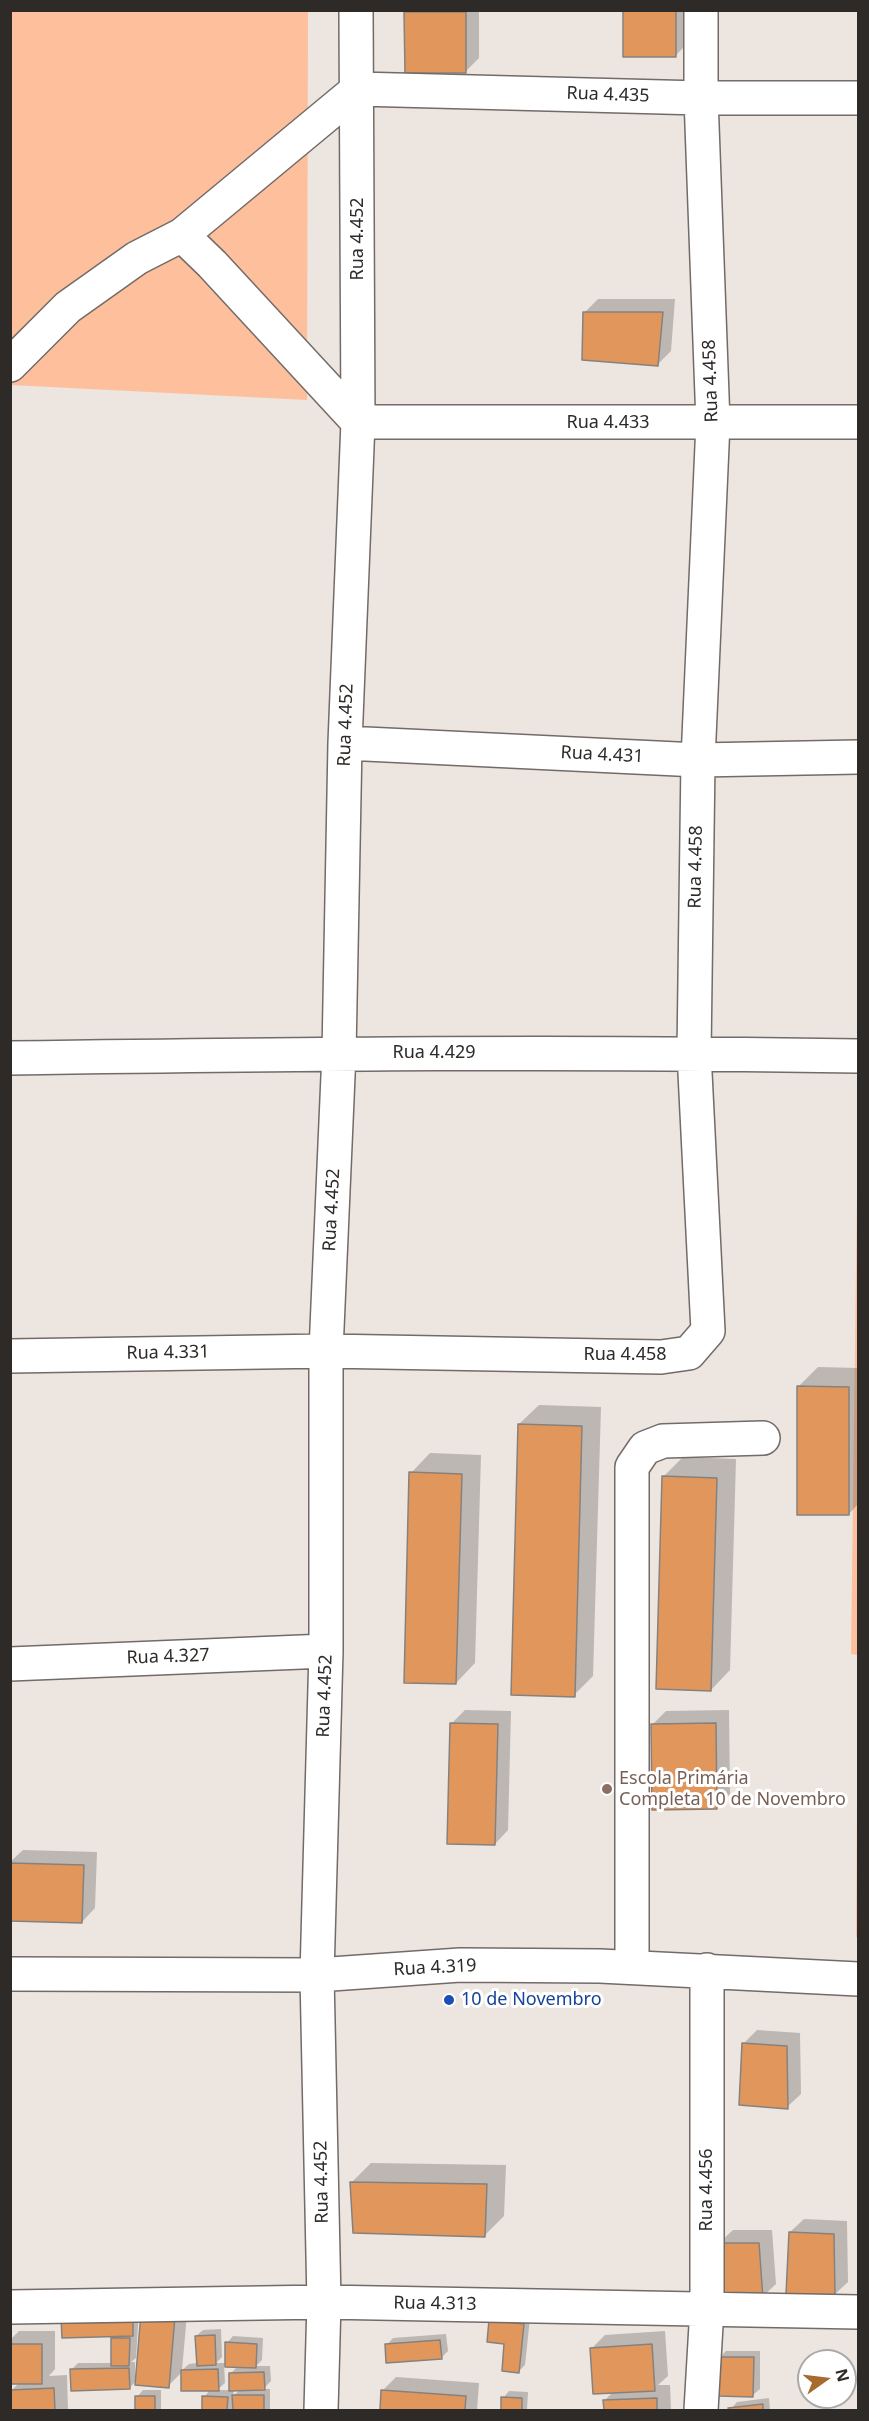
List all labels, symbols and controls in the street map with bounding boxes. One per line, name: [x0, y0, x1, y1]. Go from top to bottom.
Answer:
street label: Rua 4.435: [566, 83, 650, 107]
street label: Rua 4.452: [347, 197, 369, 281]
street label: Rua 4.458: [699, 339, 723, 423]
street label: Rua 4.433: [566, 412, 650, 434]
street label: Rua 4.452: [334, 683, 358, 767]
street label: Rua 4.431: [560, 742, 644, 768]
street label: Rua 4.458: [684, 825, 708, 909]
street label: Rua 4.429: [392, 1042, 476, 1064]
street label: Rua 4.452: [319, 1168, 345, 1252]
street label: Rua 4.331: [126, 1341, 210, 1365]
street label: Rua 4.458: [583, 1344, 667, 1366]
street label: Rua 4.327: [126, 1645, 210, 1669]
street label: Rua 4.452: [313, 1654, 337, 1738]
place label: Escola Primária Completa 10 de Novembro: [619, 1768, 846, 1810]
marker: Escola Primária Completa 10 de Novembro: [600, 1782, 614, 1796]
street label: Rua 4.319: [393, 1955, 477, 1981]
place label: 10 de Novembro: [461, 1989, 602, 2011]
marker: 10 de Novembro: [442, 1993, 456, 2007]
street label: Rua 4.452: [310, 2140, 334, 2224]
street label: Rua 4.456: [696, 2148, 718, 2232]
street label: Rua 4.313: [393, 2292, 477, 2316]
north arrow: [797, 2349, 857, 2409]
text: N: [830, 2366, 855, 2384]

